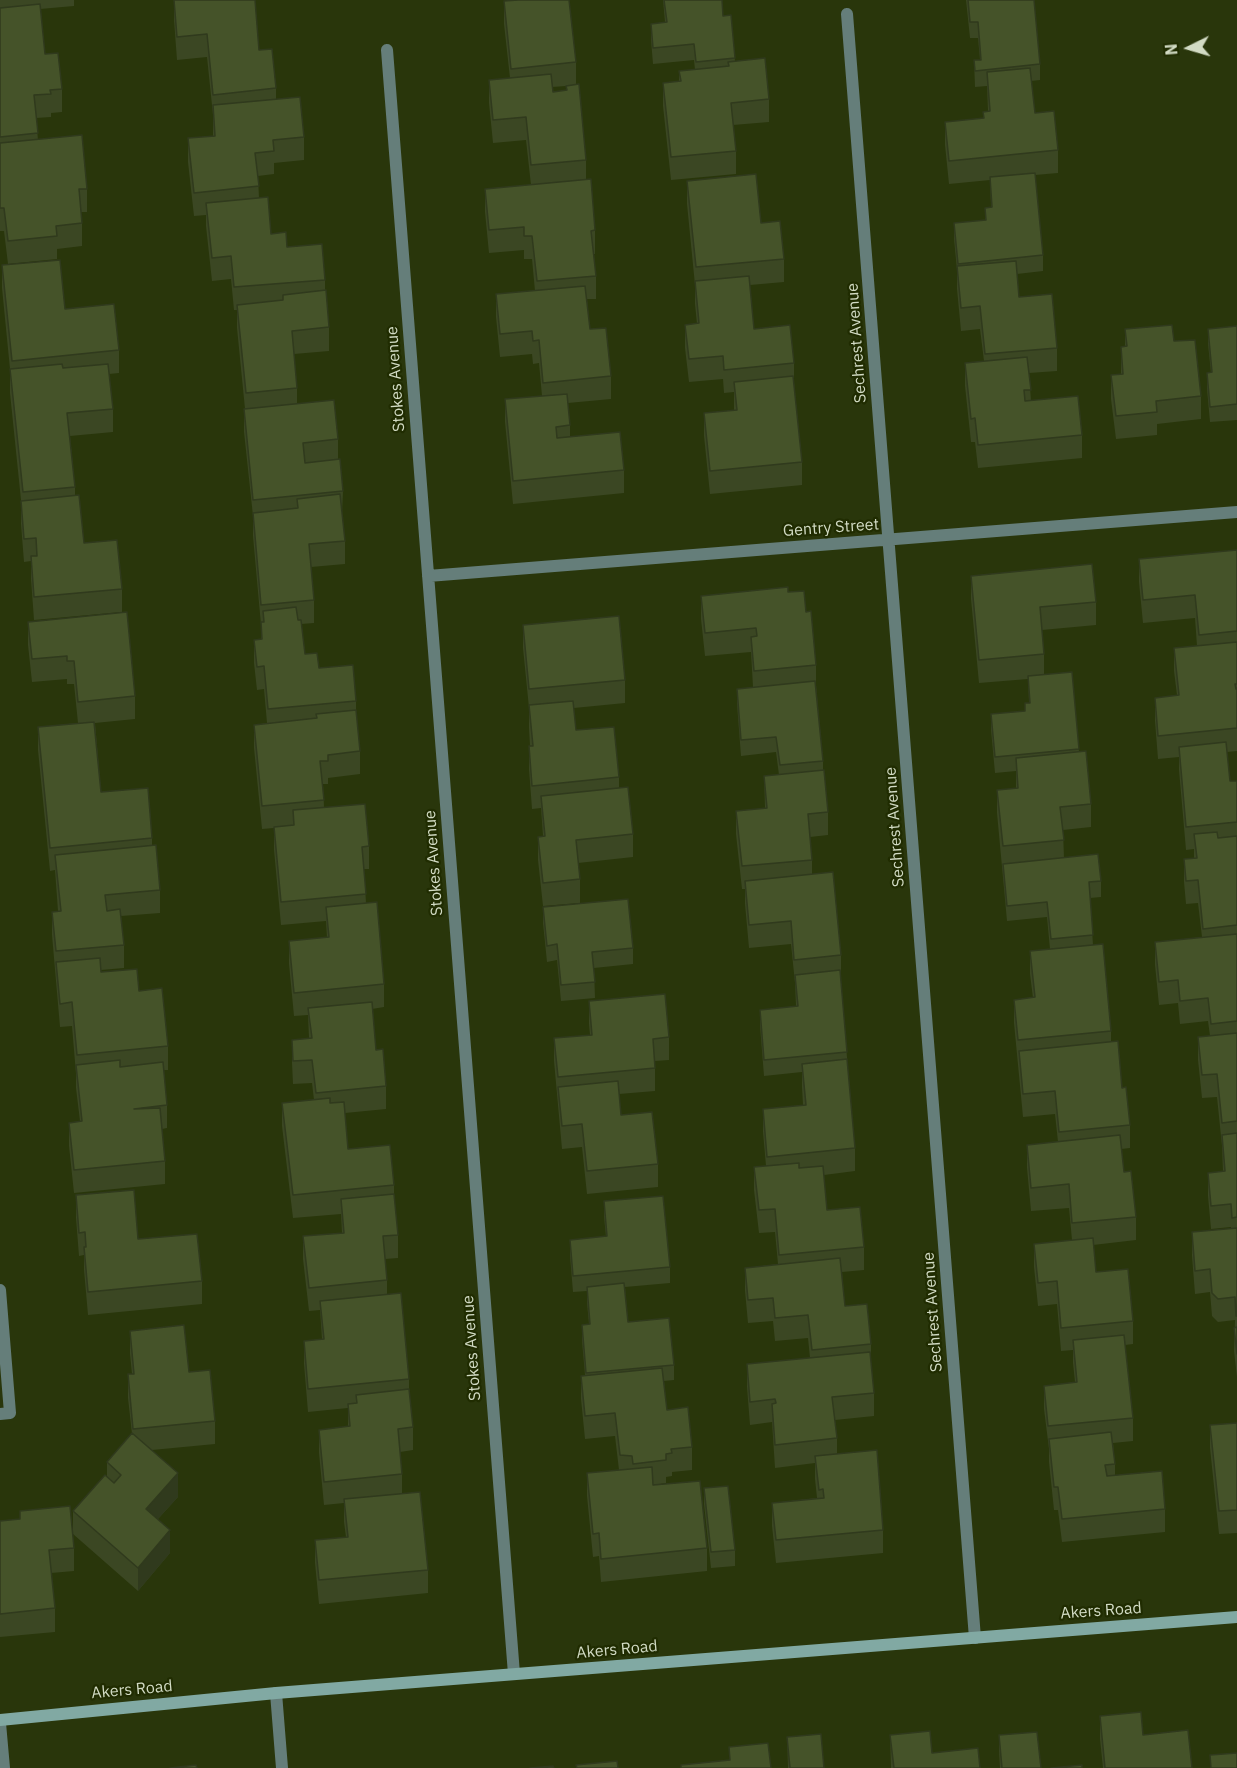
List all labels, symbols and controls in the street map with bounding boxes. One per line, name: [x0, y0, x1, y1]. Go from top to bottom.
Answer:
north arrow: [1159, 18, 1219, 78]
text: N: [1161, 43, 1182, 56]
street label: Sechrest Avenue: [843, 282, 871, 404]
street label: Stokes Avenue: [383, 326, 409, 432]
street label: Gentry Street: [782, 515, 880, 541]
street label: Sechrest Avenue: [881, 766, 909, 888]
street label: Stokes Avenue: [421, 810, 447, 916]
street label: Sechrest Avenue: [919, 1251, 947, 1373]
street label: Stokes Avenue: [459, 1295, 485, 1401]
street label: Akers Road: [1060, 1599, 1142, 1623]
street label: Akers Road: [576, 1637, 658, 1663]
street label: Akers Road: [91, 1677, 173, 1703]

